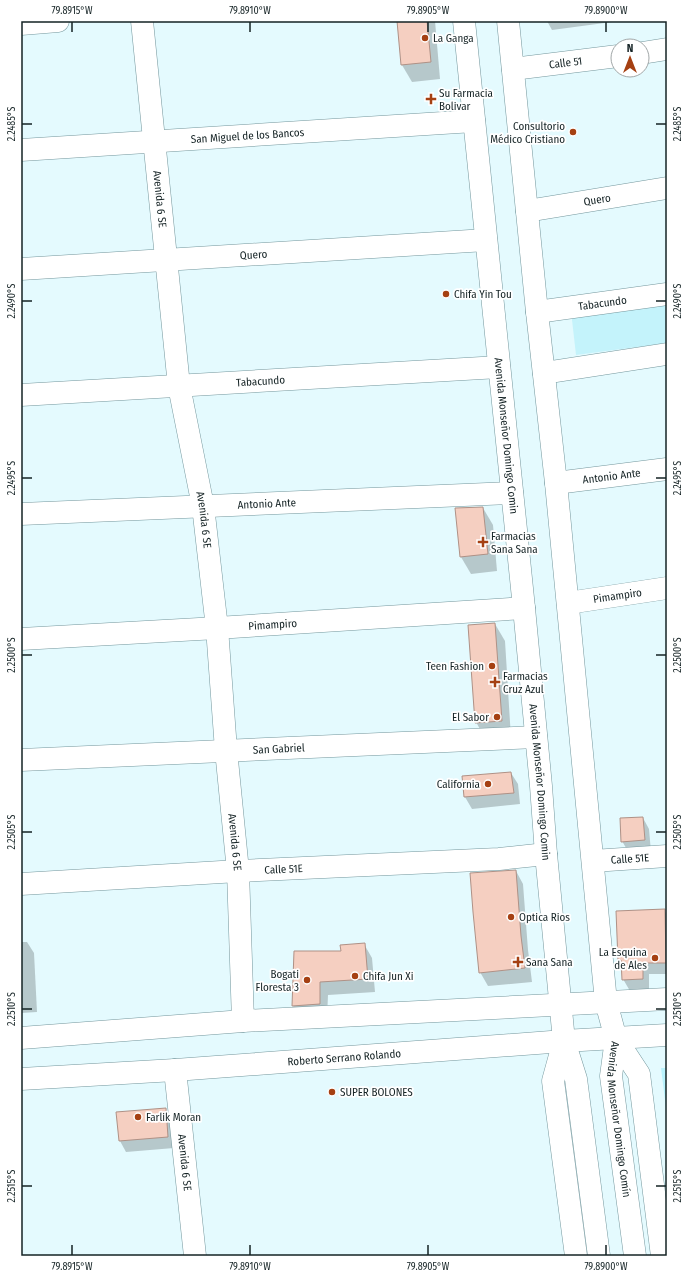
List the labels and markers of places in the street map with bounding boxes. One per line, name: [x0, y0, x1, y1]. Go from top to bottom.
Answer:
place label: La Ganga: [433, 32, 474, 45]
marker: La Ganga: [420, 33, 430, 43]
place label: Su Farmacia Bolivar: [439, 87, 493, 113]
marker: Su Farmacia Bolivar: [426, 94, 436, 104]
place label: Consultorio Médico Cristiano: [490, 120, 565, 146]
marker: Consultorio Médico Cristiano: [568, 127, 578, 137]
place label: Chifa Yin Tou: [454, 288, 512, 301]
marker: Chifa Yin Tou: [441, 289, 451, 299]
place label: Farmacias Sana Sana: [491, 530, 538, 556]
marker: Farmacias Sana Sana: [478, 537, 488, 547]
place label: Teen Fashion: [426, 660, 484, 673]
marker: Teen Fashion: [487, 661, 497, 671]
place label: Farmacias Cruz Azul: [503, 670, 548, 696]
marker: Farmacias Cruz Azul: [490, 677, 500, 687]
place label: El Sabor: [452, 711, 489, 724]
marker: El Sabor: [492, 712, 502, 722]
place label: California: [437, 778, 480, 791]
marker: California: [483, 779, 493, 789]
place label: Optica Rios: [519, 911, 570, 924]
marker: Optica Rios: [506, 912, 516, 922]
place label: La Esquina de Ales: [599, 946, 647, 972]
marker: La Esquina de Ales: [650, 953, 660, 963]
place label: Sana Sana: [526, 956, 573, 969]
marker: Sana Sana: [513, 957, 523, 967]
place label: Bogati Floresta 3: [256, 968, 299, 994]
place label: Chifa Jun Xi: [363, 970, 414, 983]
marker: Chifa Jun Xi: [350, 971, 360, 981]
marker: Bogati Floresta 3: [302, 975, 312, 985]
place label: SUPER BOLONES: [340, 1086, 413, 1099]
marker: SUPER BOLONES: [327, 1087, 337, 1097]
place label: Farlik Moran: [146, 1111, 201, 1124]
marker: Farlik Moran: [133, 1112, 143, 1122]

